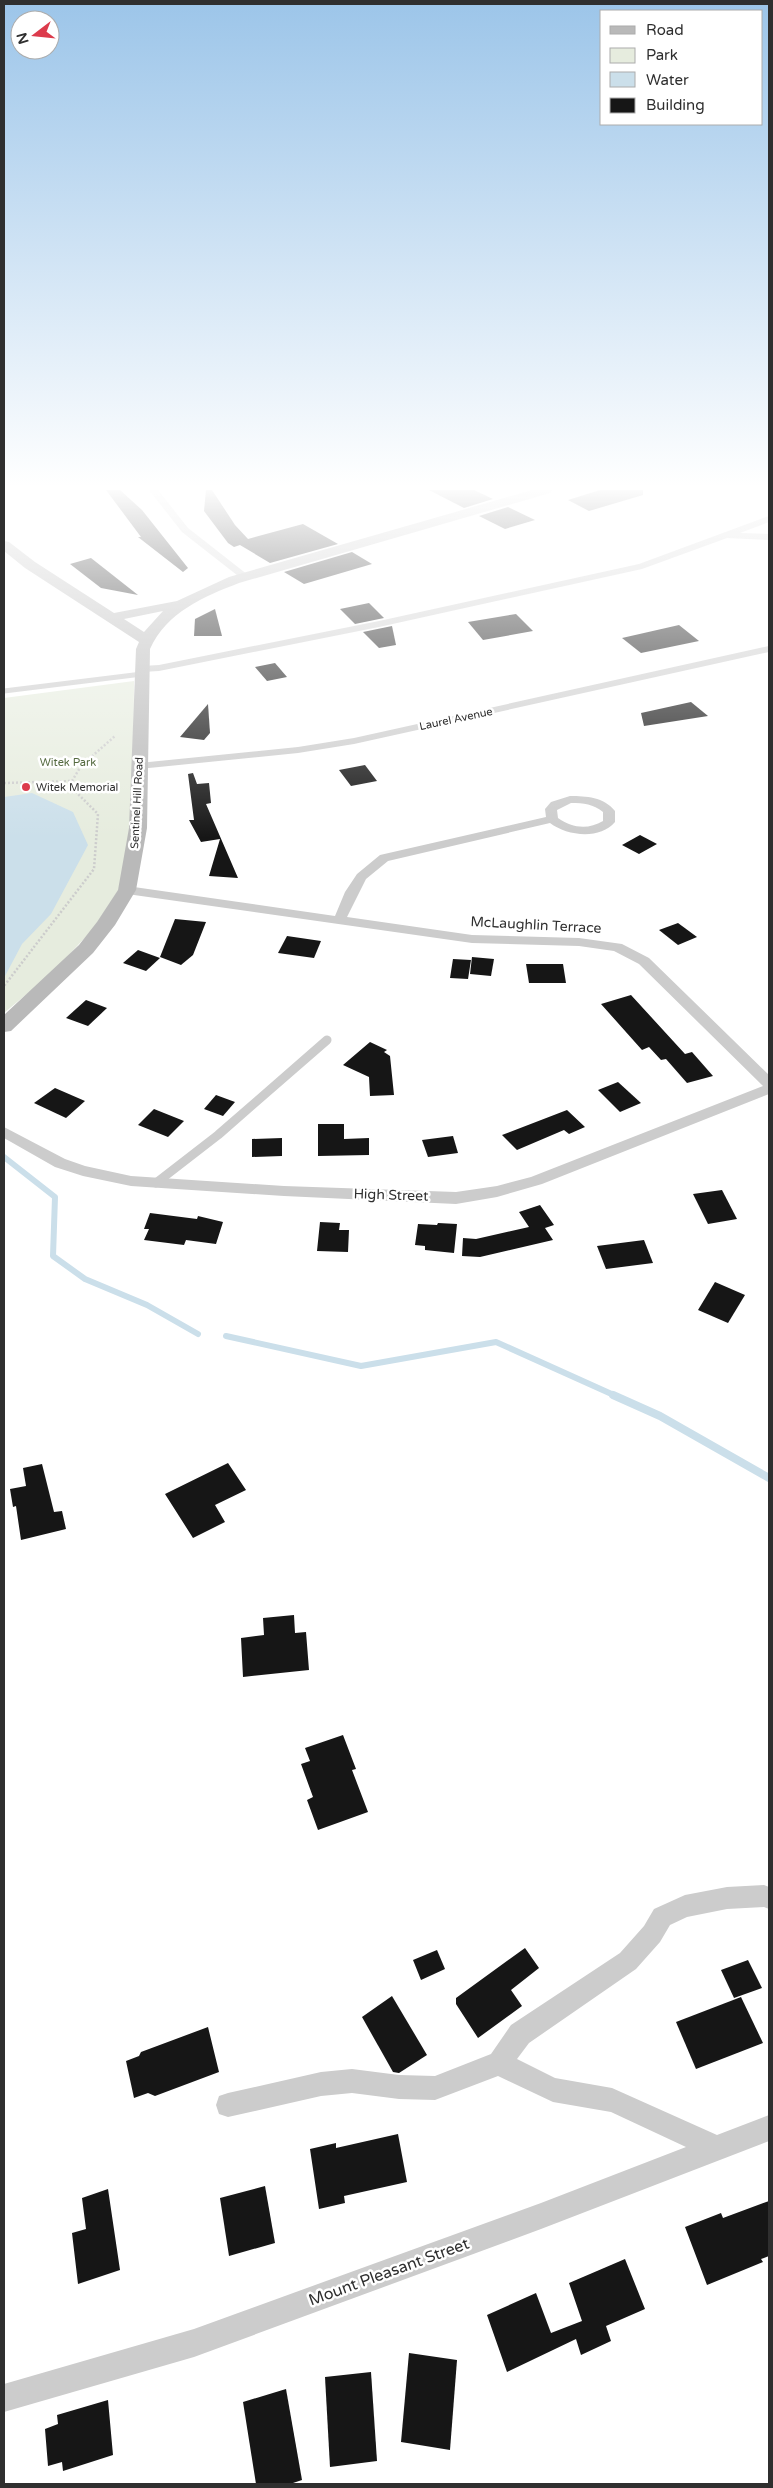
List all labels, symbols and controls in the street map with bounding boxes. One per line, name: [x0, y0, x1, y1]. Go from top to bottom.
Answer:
north arrow: [10, 10, 60, 60]
legend: [600, 10, 763, 125]
text: Road: [646, 21, 684, 39]
text: N: [13, 31, 33, 46]
text: Park: [646, 46, 678, 64]
text: Water: [646, 71, 689, 89]
text: Building: [646, 96, 705, 114]
street label: Laurel Avenue: [418, 705, 494, 733]
park label: Witek Park: [40, 756, 96, 769]
street label: Sentinel Hill Road: [128, 757, 146, 849]
marker: Witek Memorial: [20, 781, 32, 793]
place label: Witek Memorial: [36, 781, 118, 794]
street label: McLaughlin Terrace: [470, 913, 602, 937]
street label: High Street: [353, 1185, 429, 1205]
street label: Mount Pleasant Street: [306, 2234, 472, 2310]

